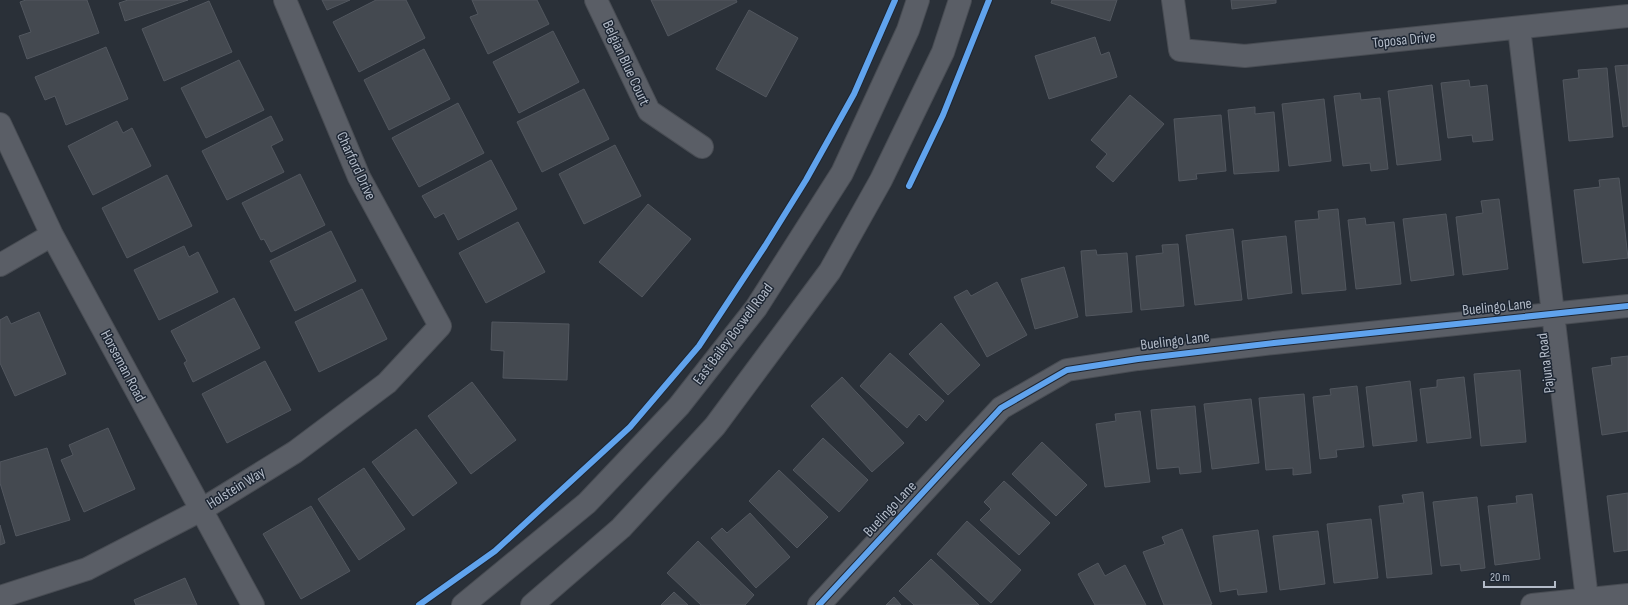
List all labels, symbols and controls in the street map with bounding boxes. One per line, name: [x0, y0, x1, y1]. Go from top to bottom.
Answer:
street label: Belgian Blue Court: [598, 17, 654, 109]
street label: Toposa Drive: [1371, 27, 1437, 53]
street label: Charford Drive: [332, 129, 380, 203]
street label: East Bailey Boswell Road: [689, 280, 777, 388]
street label: Buelingo Lane: [1461, 294, 1533, 320]
street label: Horseman Road: [96, 327, 150, 405]
street label: Buelingo Lane: [1139, 327, 1211, 355]
street label: Pajuna Road: [1533, 332, 1559, 394]
street label: Holstein Way: [203, 463, 269, 513]
street label: Buelingo Lane: [859, 477, 921, 541]
scale bar: [1484, 563, 1555, 589]
text: 20 m: [1490, 570, 1510, 585]

